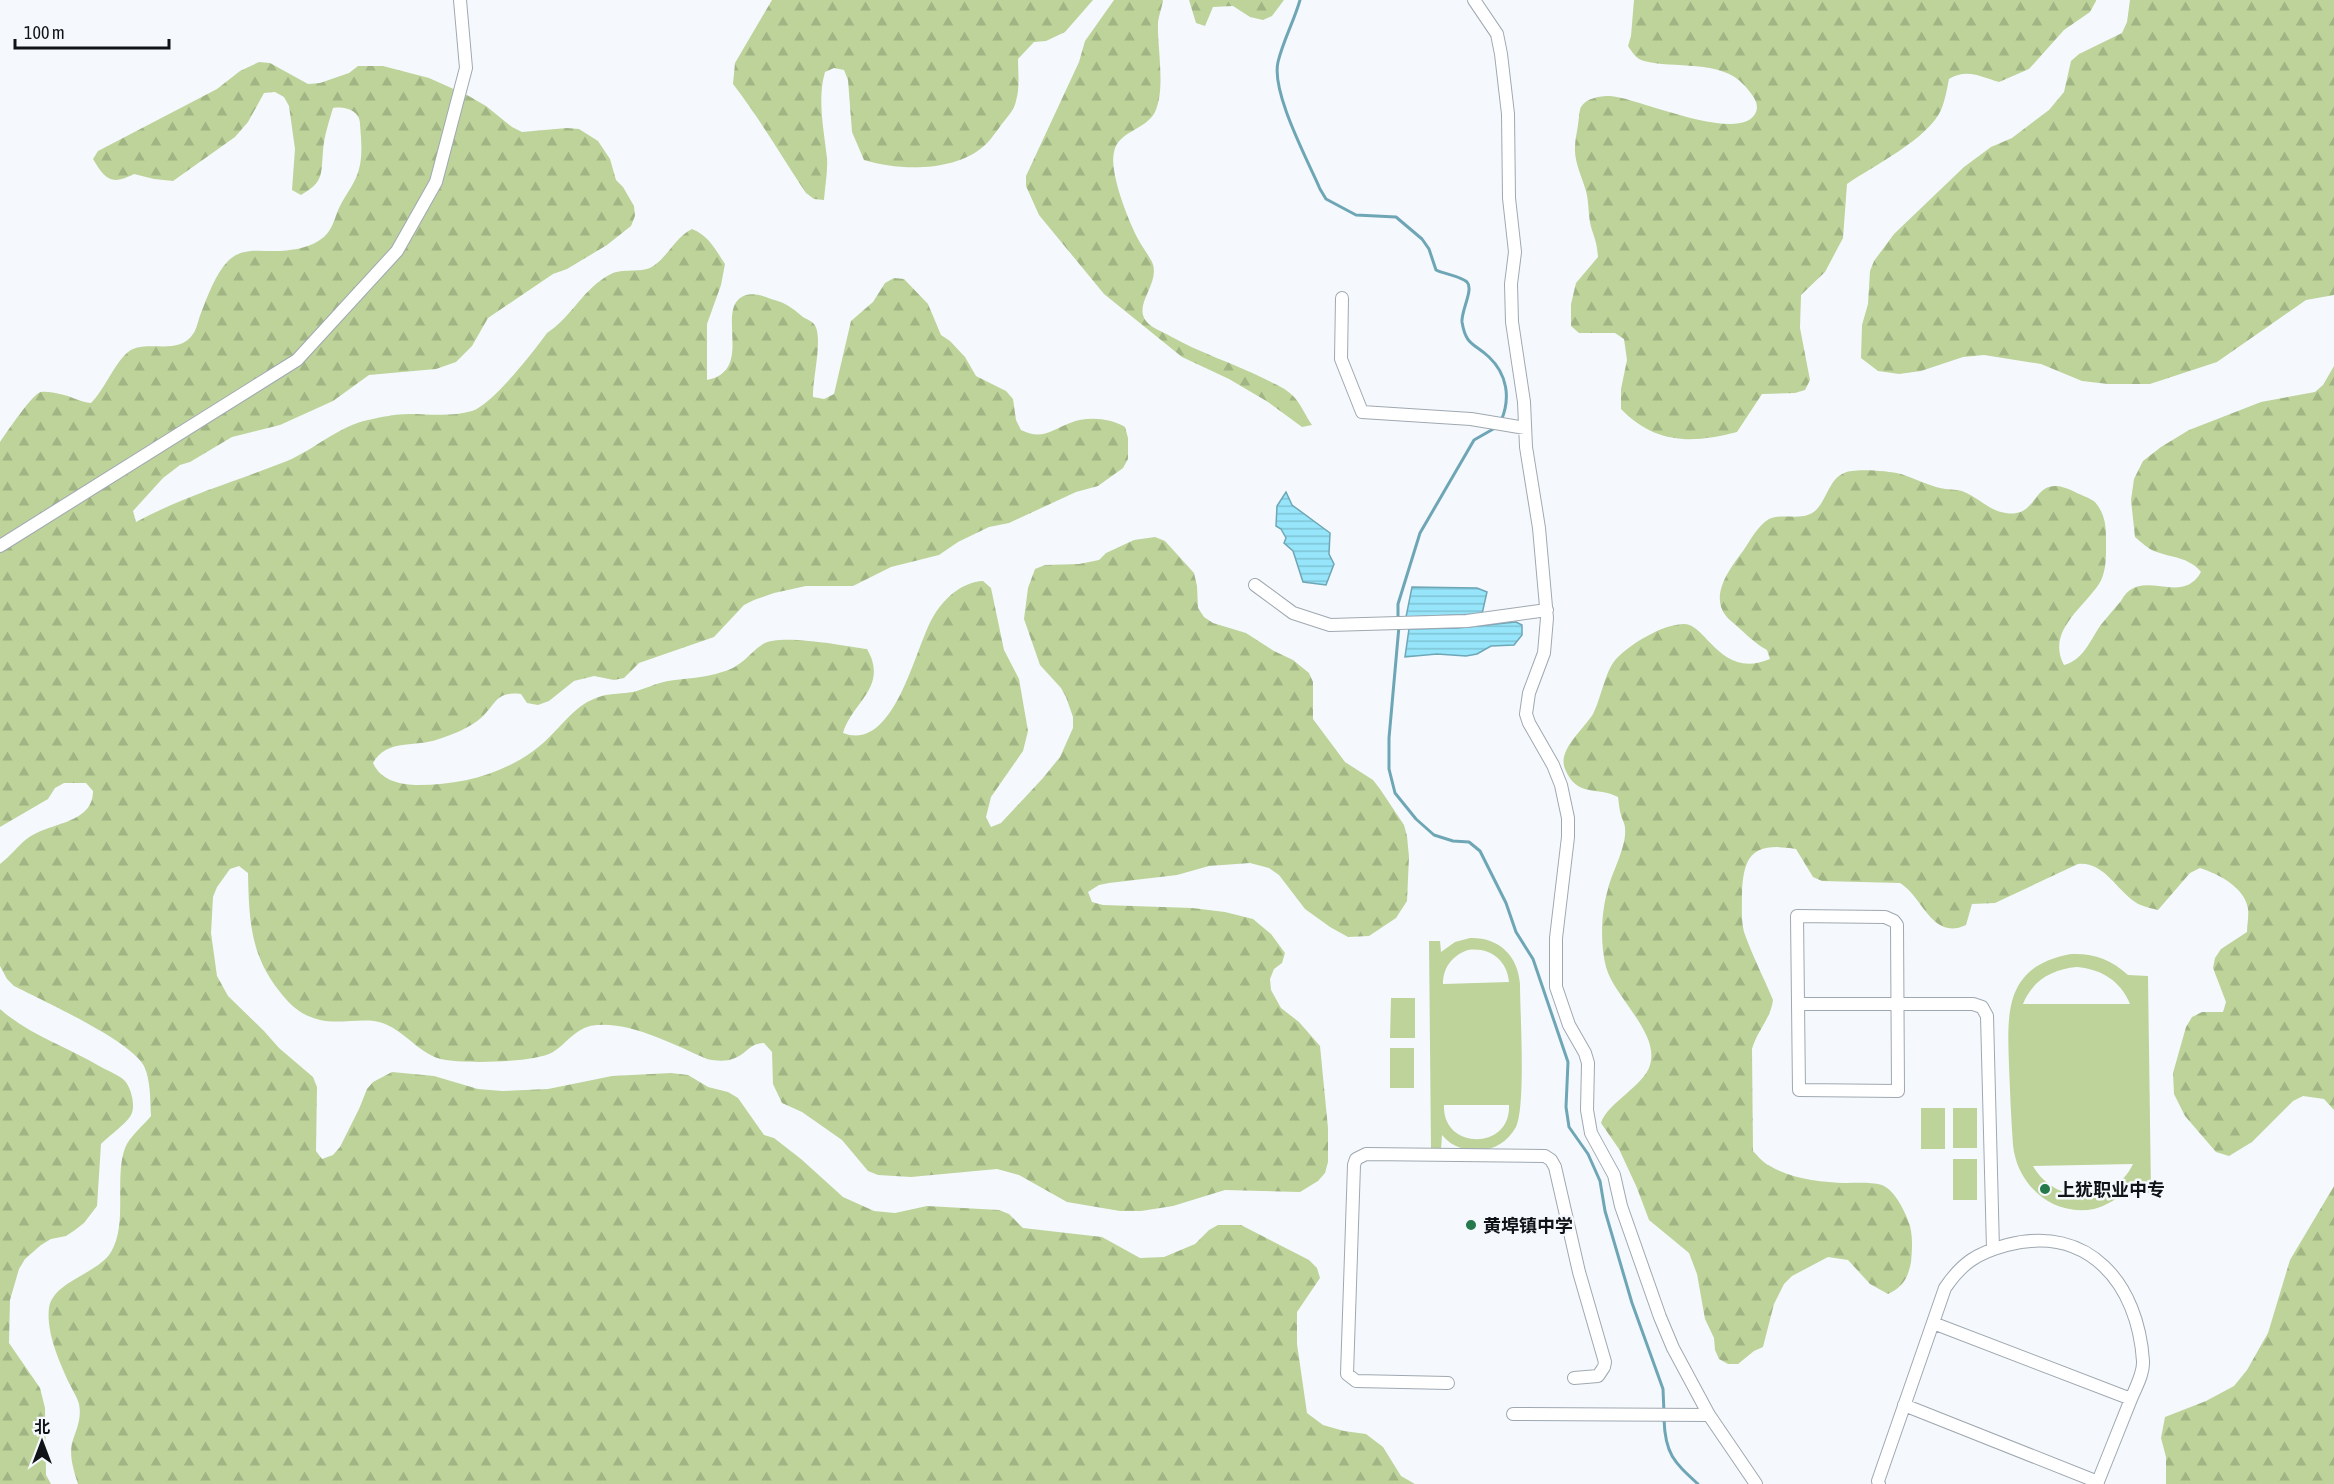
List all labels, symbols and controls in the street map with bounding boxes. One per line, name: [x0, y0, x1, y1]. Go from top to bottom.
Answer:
scale bar: [15, 12, 170, 50]
text: 100 m: [24, 22, 65, 43]
place label: 上犹职业中专: [2057, 1179, 2165, 1200]
marker: 上犹职业中专: [2038, 1182, 2052, 1196]
place label: 黄埠镇中学: [1483, 1215, 1573, 1236]
marker: 黄埠镇中学: [1464, 1218, 1478, 1232]
north arrow: [12, 1412, 72, 1472]
text: 北: [34, 1418, 50, 1436]

